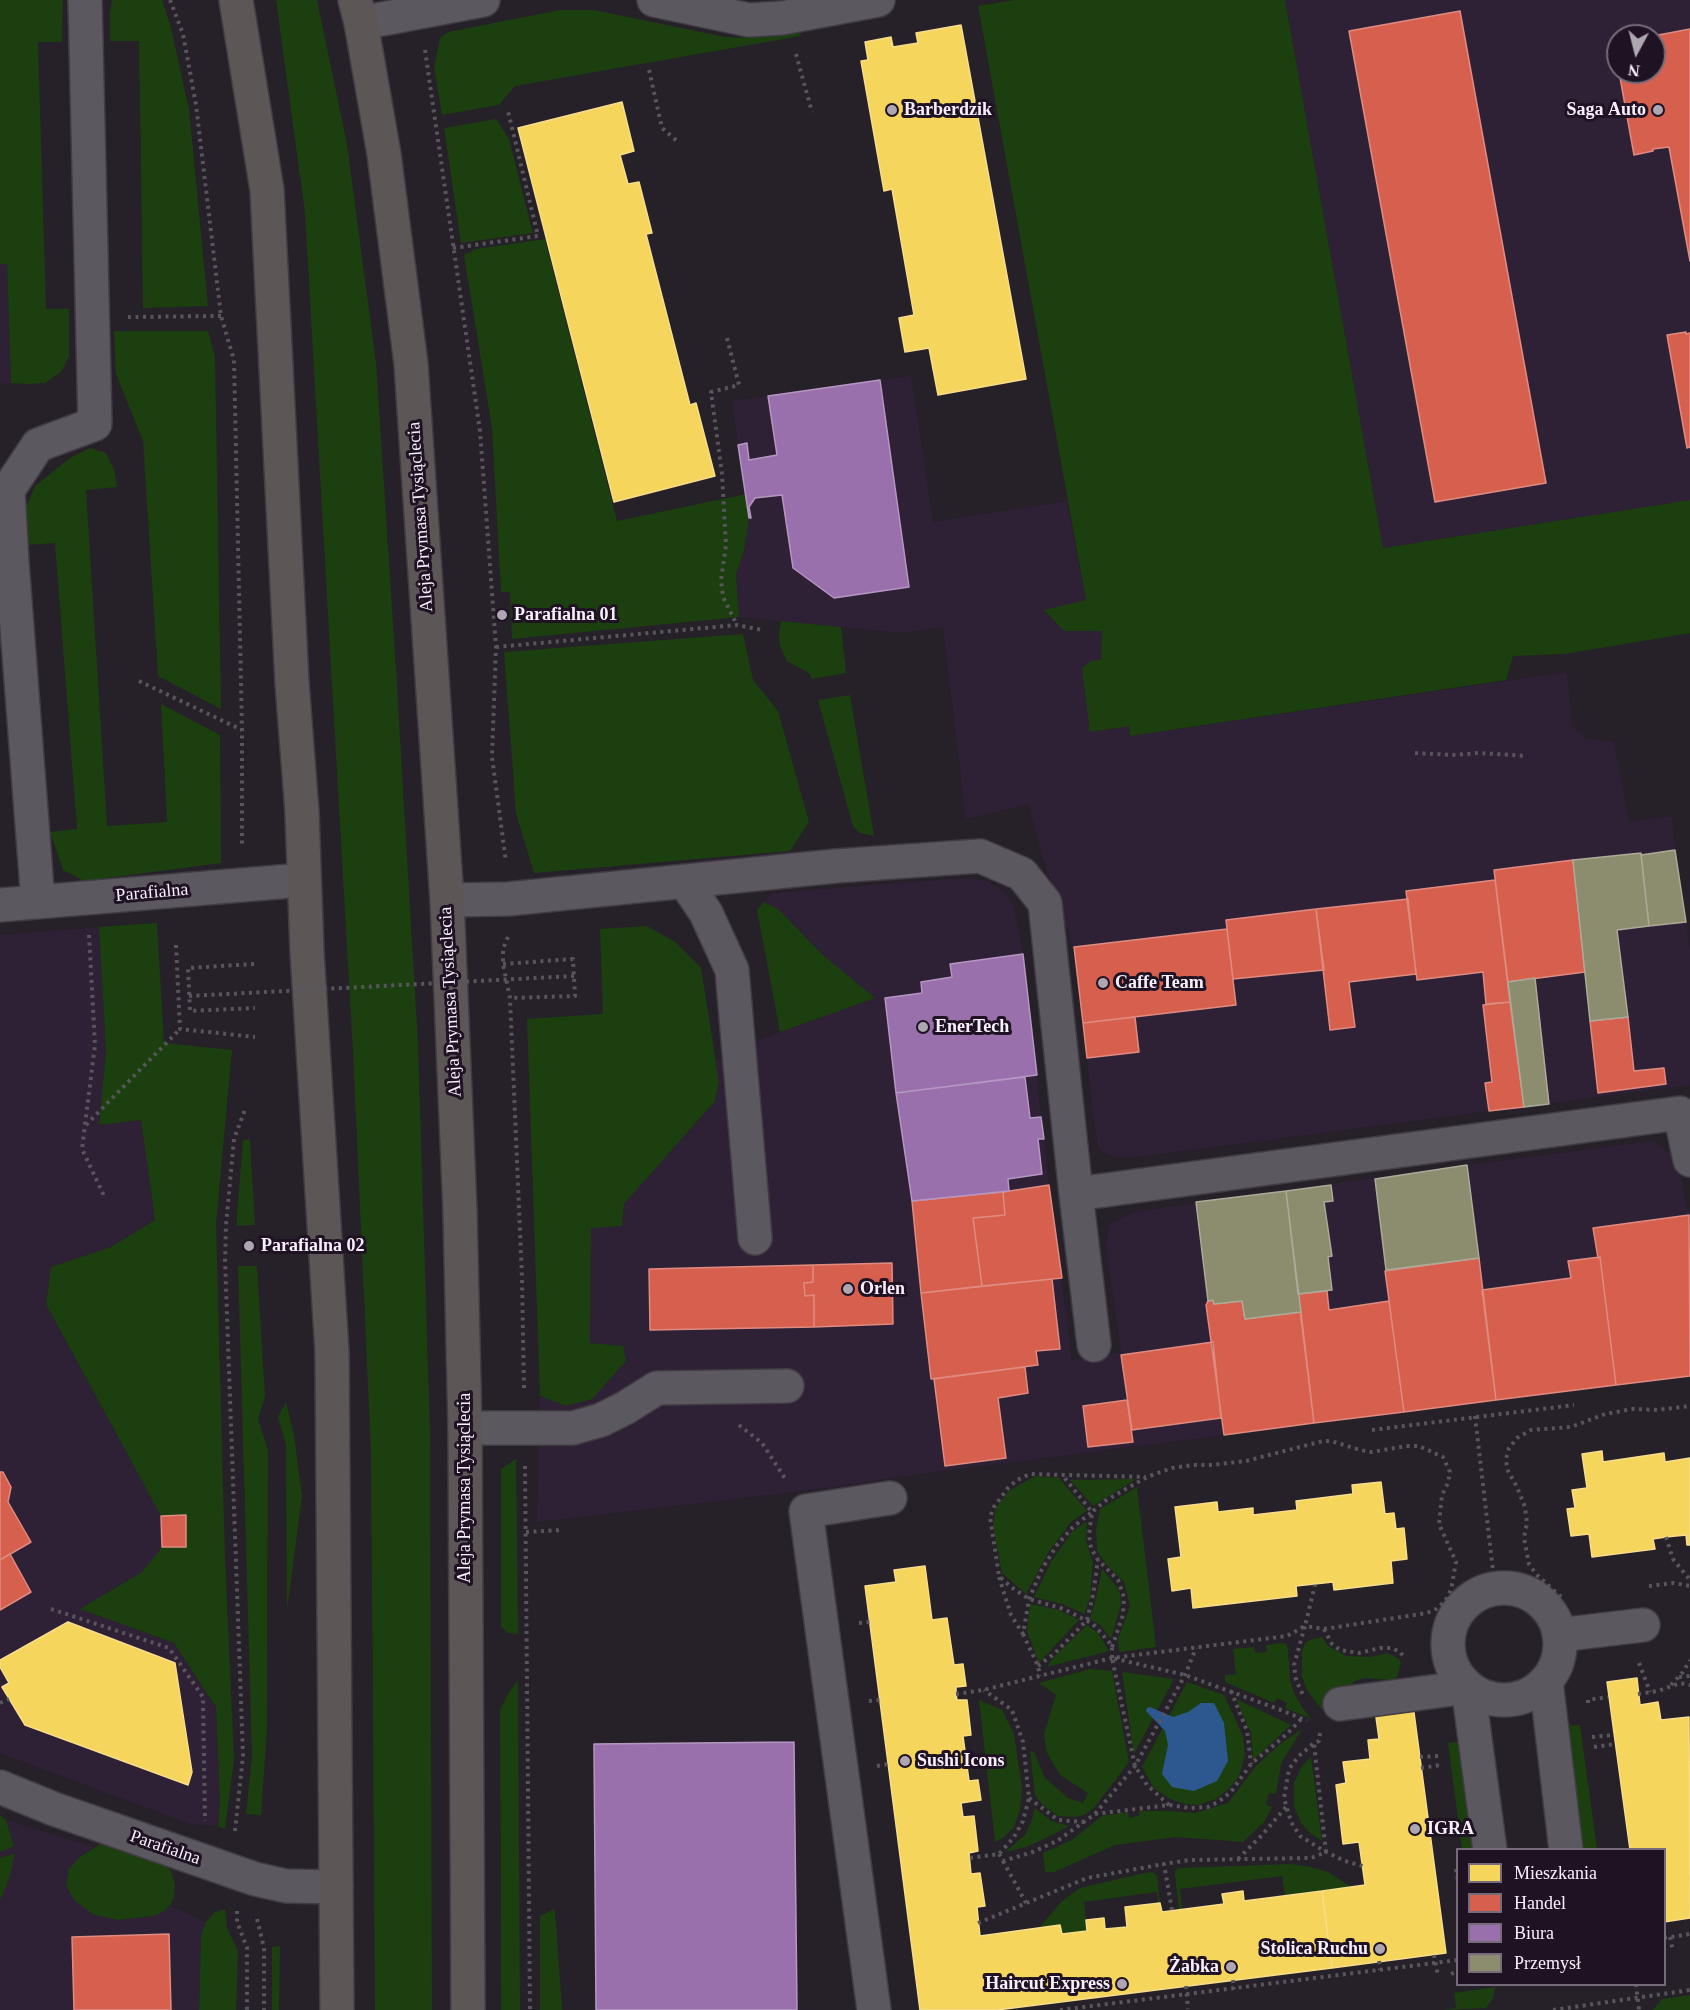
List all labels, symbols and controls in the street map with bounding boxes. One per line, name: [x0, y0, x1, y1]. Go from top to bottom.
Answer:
north arrow: [1606, 24, 1666, 84]
text: N: [1627, 61, 1641, 80]
place label: Barberdzik: [904, 99, 992, 121]
place label: Saga Auto: [1566, 99, 1646, 121]
marker: Barberdzik: [885, 103, 899, 117]
marker: Saga Auto: [1651, 103, 1665, 117]
street label: Aleja Prymasa Tysiąclecia: [404, 421, 438, 613]
place label: Parafialna 01: [514, 604, 617, 626]
marker: Parafialna 01: [495, 608, 509, 622]
street label: Parafialna: [115, 879, 189, 907]
street label: Aleja Prymasa Tysiąclecia: [435, 906, 467, 1098]
place label: Caffe Team: [1115, 972, 1204, 994]
marker: Caffe Team: [1096, 976, 1110, 990]
place label: EnerTech: [935, 1016, 1009, 1038]
marker: EnerTech: [916, 1020, 930, 1034]
place label: Parafialna 02: [261, 1235, 364, 1257]
marker: Parafialna 02: [242, 1239, 256, 1253]
place label: Orlen: [860, 1278, 905, 1300]
marker: Orlen: [841, 1282, 855, 1296]
street label: Aleja Prymasa Tysiąclecia: [454, 1393, 476, 1583]
place label: Sushi Icons: [917, 1750, 1005, 1772]
marker: Sushi Icons: [898, 1754, 912, 1768]
place label: IGRA: [1427, 1818, 1474, 1840]
marker: IGRA: [1408, 1822, 1422, 1836]
street label: Parafialna: [127, 1826, 203, 1870]
legend: [1456, 1848, 1666, 1986]
text: Mieszkania: [1514, 1863, 1597, 1883]
text: Handel: [1514, 1893, 1566, 1913]
text: Biura: [1514, 1923, 1554, 1943]
place label: Stolica Ruchu: [1260, 1938, 1368, 1960]
marker: Stolica Ruchu: [1373, 1942, 1387, 1956]
text: Przemysł: [1514, 1953, 1581, 1973]
place label: Żabka: [1169, 1956, 1219, 1978]
marker: Żabka: [1224, 1960, 1238, 1974]
place label: Haircut Express: [985, 1973, 1110, 1995]
marker: Haircut Express: [1115, 1977, 1129, 1991]

